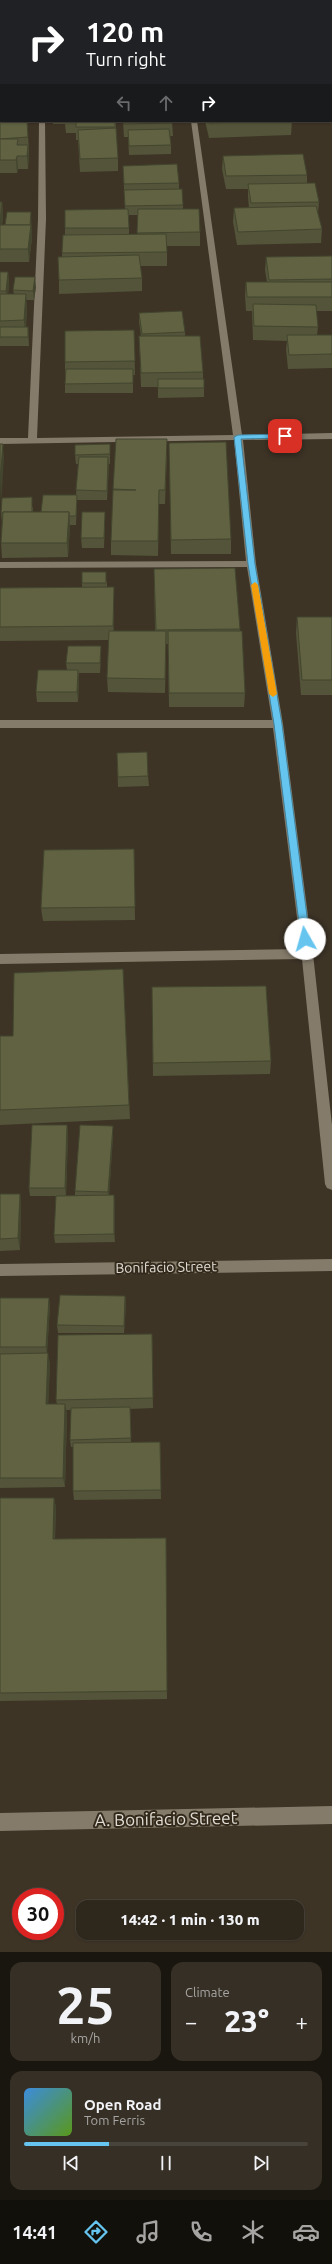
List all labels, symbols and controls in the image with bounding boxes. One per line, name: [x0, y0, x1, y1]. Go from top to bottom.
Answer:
icon: right: [20, 16, 72, 68]
text: 120 m: [86, 16, 164, 47]
text: Turn right: [86, 49, 166, 69]
icon: left: [113, 92, 135, 114]
icon: ahead: [155, 92, 177, 114]
icon: right: [197, 92, 219, 114]
pin: [268, 419, 302, 453]
icon: arrive: [274, 425, 296, 447]
position arrow: [284, 918, 326, 960]
street label: Bonifacio Street: [115, 1258, 217, 1276]
street label: A. Bonifacio Street: [94, 1808, 238, 1829]
speed limit sign: 30: [12, 1888, 64, 1940]
text: 14:42 · 1 min · 130 m: [120, 1911, 260, 1928]
text: 25: [56, 1976, 115, 2034]
text: Climate: [185, 1985, 230, 1999]
text: 23°: [224, 2004, 269, 2038]
text: −: [185, 2009, 197, 2034]
text: +: [296, 2009, 308, 2034]
text: km/h: [70, 2031, 101, 2045]
text: Open Road: [84, 2096, 161, 2113]
text: Tom Ferris: [84, 2113, 145, 2127]
icon: previous: [60, 2152, 82, 2174]
icon: pause: [155, 2152, 177, 2174]
icon: next: [250, 2152, 272, 2174]
icon: directions: [82, 2218, 110, 2246]
icon: music: [134, 2218, 162, 2246]
icon: phone: [187, 2218, 215, 2246]
icon: climate: [239, 2218, 267, 2246]
icon: car: [292, 2218, 320, 2246]
text: 14:41: [12, 2222, 57, 2242]

